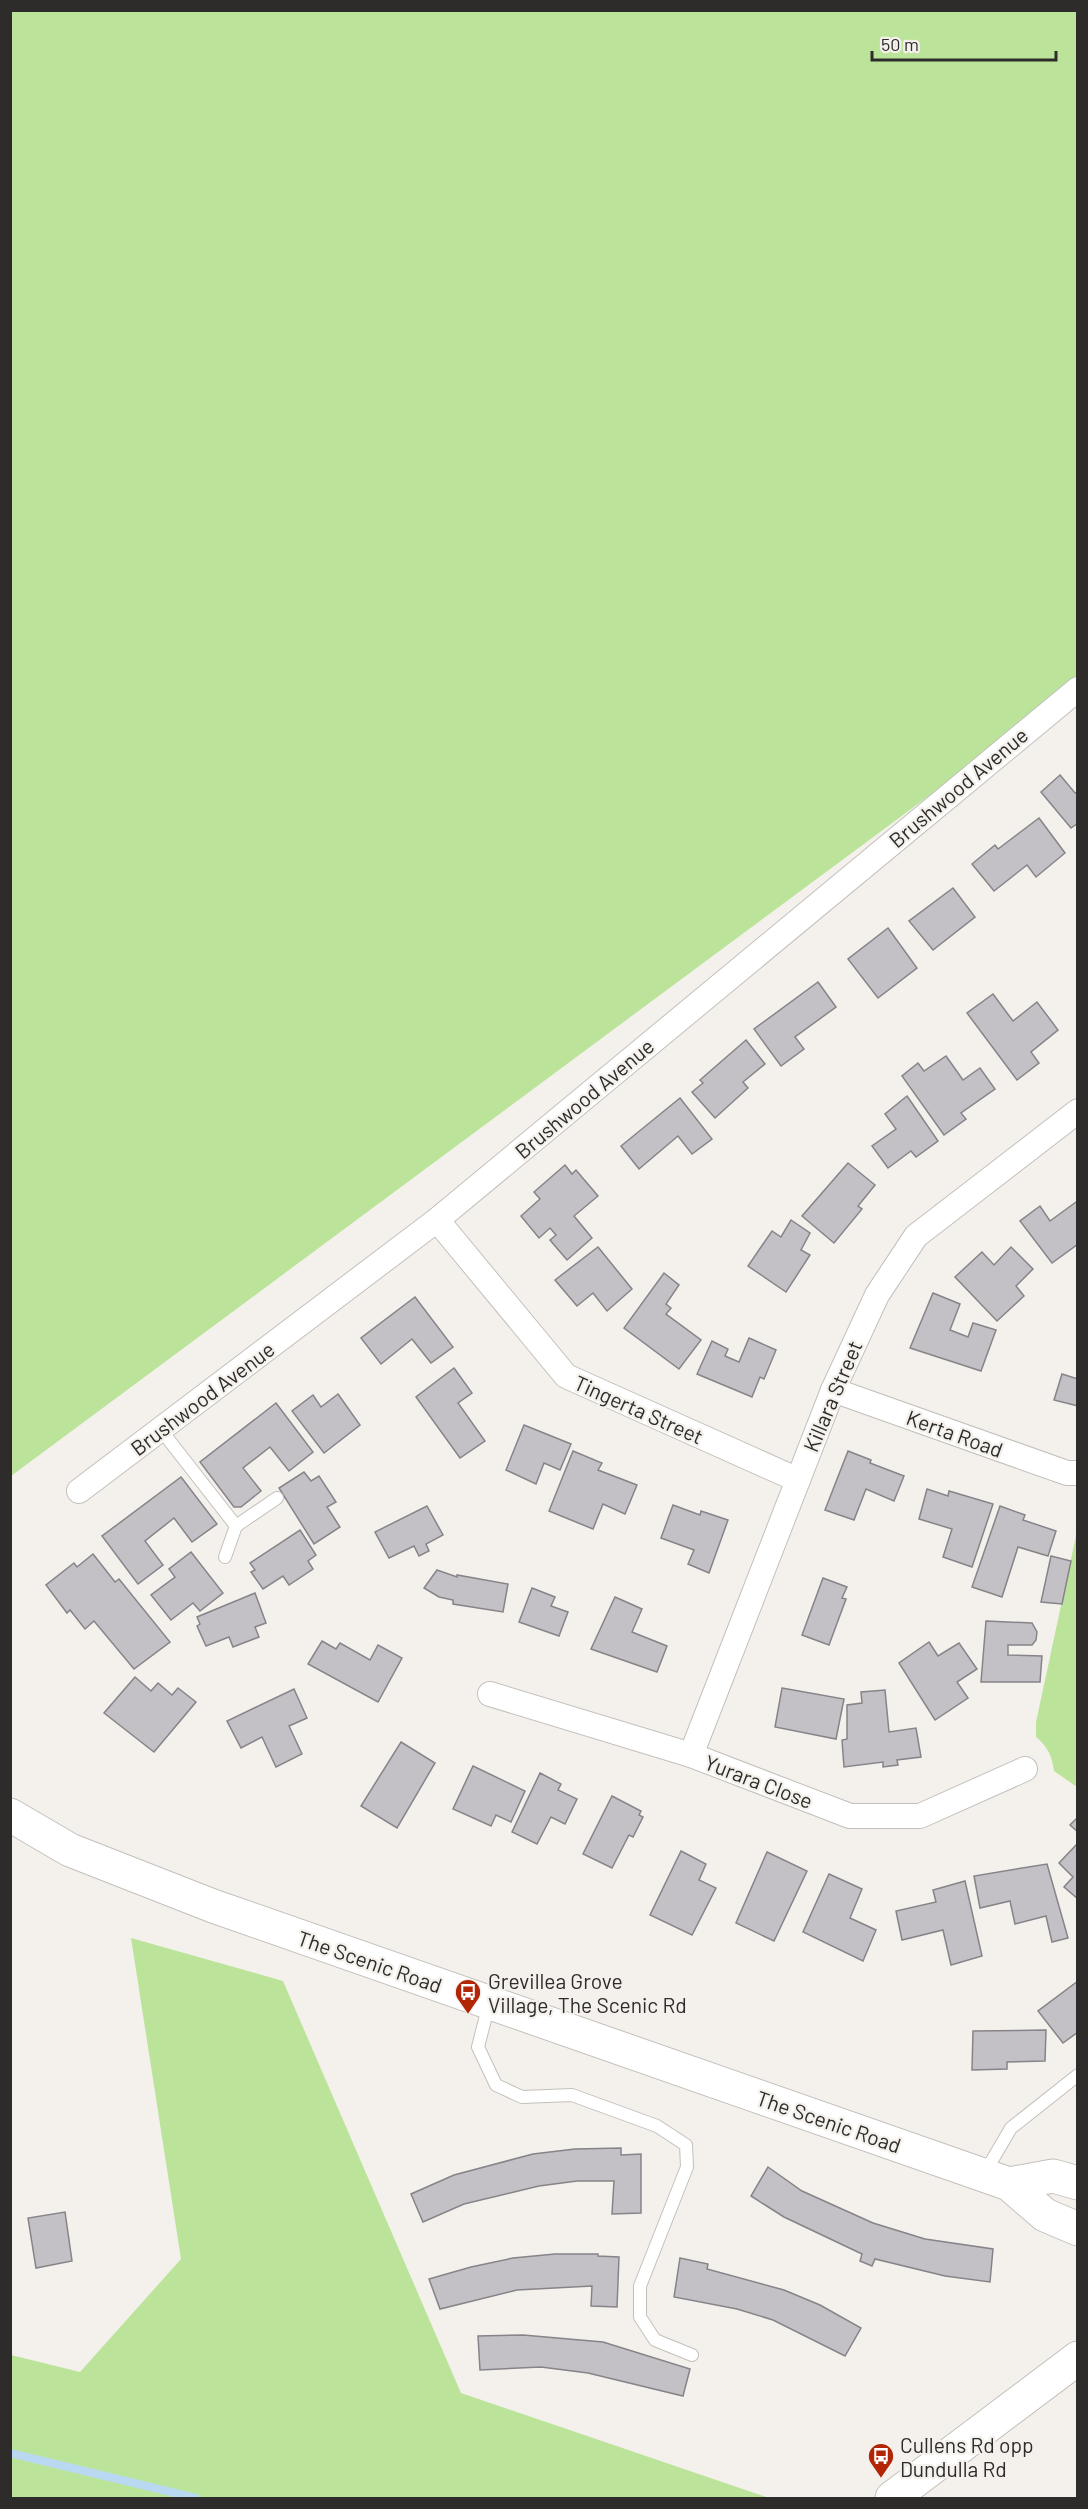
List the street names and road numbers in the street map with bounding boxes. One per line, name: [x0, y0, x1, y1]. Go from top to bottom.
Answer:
street label: Brushwood Avenue: [884, 722, 1032, 852]
street label: Brushwood Avenue: [510, 1033, 658, 1163]
street label: Brushwood Avenue: [125, 1336, 279, 1460]
street label: Killara Street: [797, 1337, 867, 1455]
street label: Tingerta Street: [571, 1369, 707, 1449]
street label: Kerta Road: [903, 1404, 1007, 1462]
street label: Yurara Close: [701, 1749, 817, 1813]
street label: The Scenic Road: [295, 1925, 445, 1997]
street label: The Scenic Road: [754, 2085, 904, 2157]

